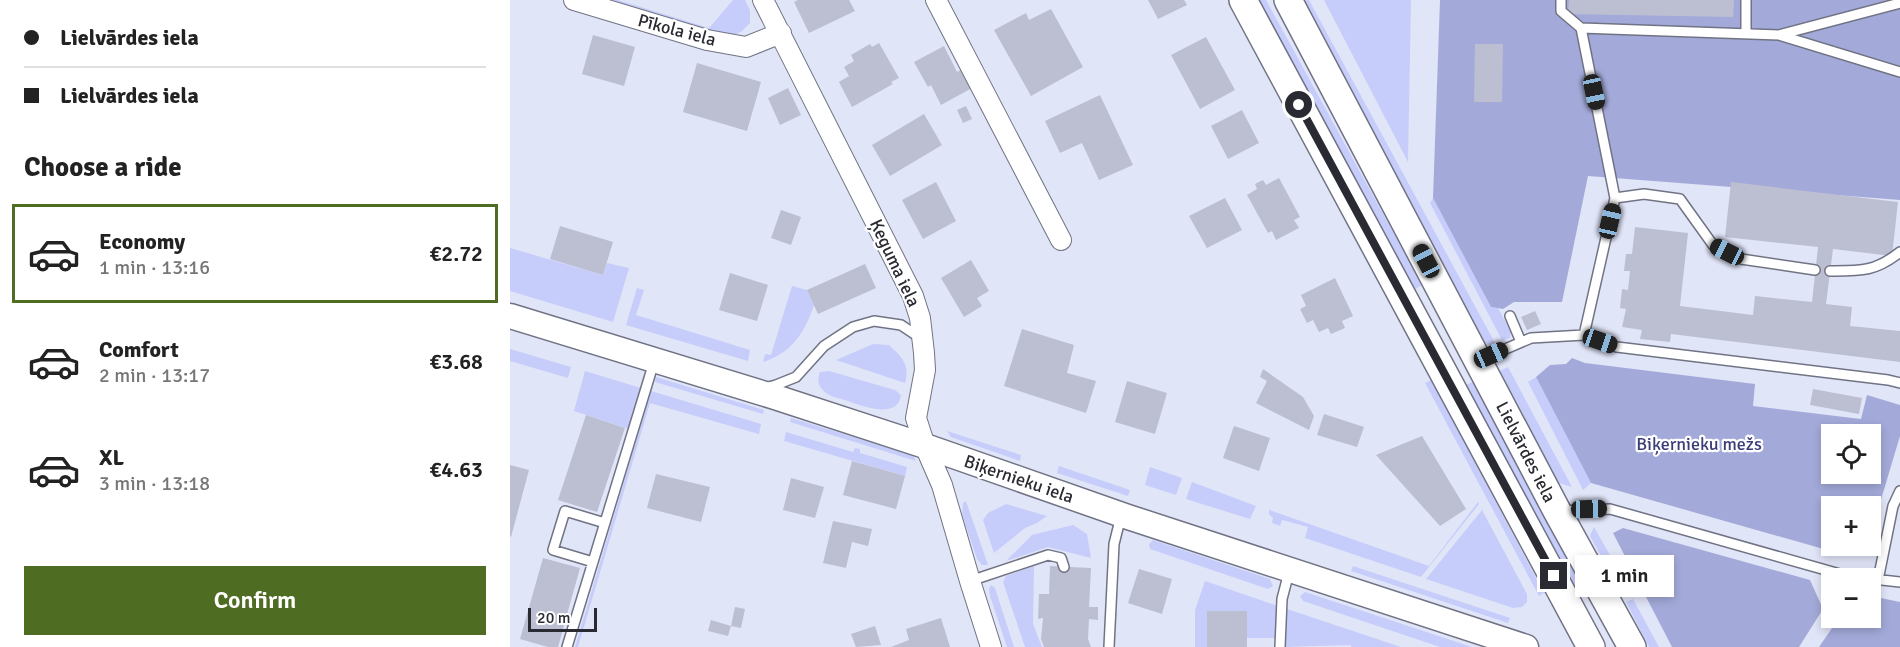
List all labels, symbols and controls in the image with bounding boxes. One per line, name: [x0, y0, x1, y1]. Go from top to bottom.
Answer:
street label: Pīkola iela: [636, 9, 718, 51]
text: Lielvārdes iela: [60, 24, 199, 51]
car: [1581, 73, 1607, 111]
text: Lielvārdes iela: [60, 82, 199, 109]
route start: [1285, 91, 1312, 118]
text: Choose a ride: [24, 151, 182, 184]
car: [1597, 201, 1623, 241]
street label: Ķeguma iela: [865, 216, 925, 310]
icon: car: [27, 227, 81, 281]
text: Economy: [99, 228, 185, 255]
car: [1707, 236, 1747, 268]
text: €2.72: [429, 240, 483, 267]
car: [1410, 241, 1442, 281]
text: 1 min · 13:16: [99, 255, 210, 280]
car: [1580, 327, 1620, 355]
icon: car: [27, 335, 81, 389]
text: Comfort: [99, 336, 179, 363]
car: [1471, 339, 1511, 371]
text: €3.68: [429, 348, 483, 375]
text: 2 min · 13:17: [99, 363, 210, 388]
street label: Lielvārdes iela: [1491, 398, 1561, 506]
map controls: [1821, 424, 1881, 628]
button: locate: [1821, 424, 1881, 484]
park label: Biķernieku mežs: [1636, 433, 1762, 455]
icon: car: [27, 443, 81, 497]
text: XL: [99, 444, 124, 471]
street label: Biķernieku iela: [961, 450, 1077, 508]
text: €4.63: [429, 456, 483, 483]
text: 3 min · 13:18: [99, 471, 210, 496]
button: +: [1821, 496, 1881, 556]
car: [1571, 500, 1607, 518]
callout: 1 min: [1575, 555, 1674, 597]
route end: [1540, 562, 1567, 589]
text: 1 min: [1601, 563, 1648, 588]
button: Confirm: [24, 566, 486, 635]
button: −: [1821, 568, 1881, 628]
scale bar: [528, 605, 597, 632]
text: 20 m: [537, 608, 571, 628]

